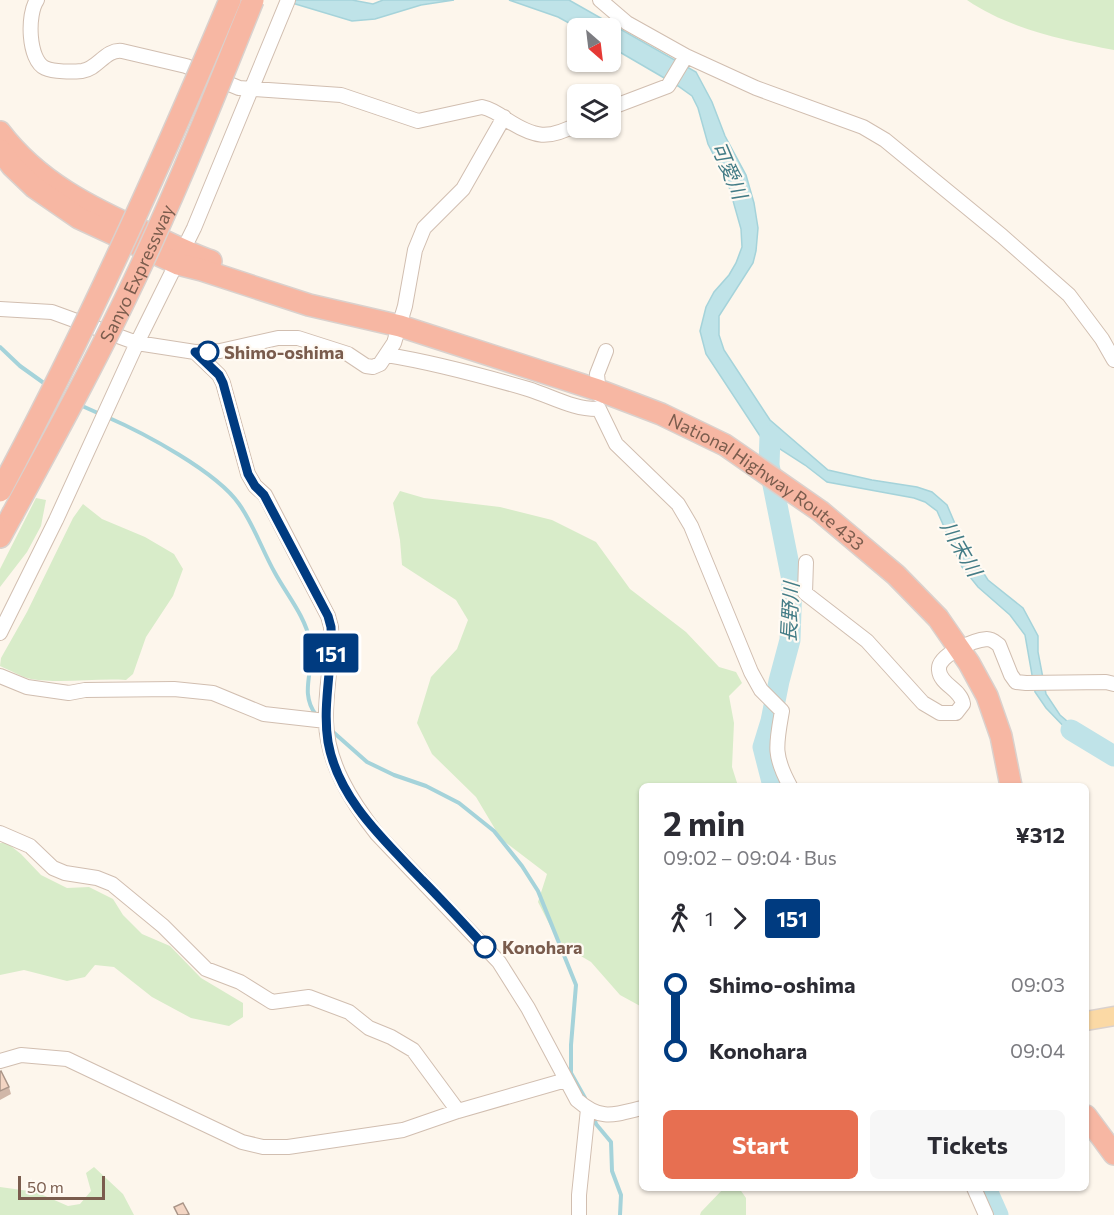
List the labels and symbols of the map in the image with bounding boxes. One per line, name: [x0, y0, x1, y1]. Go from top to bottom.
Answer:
north arrow: [567, 18, 621, 72]
water label: 可愛川: [707, 138, 754, 204]
street label: Sanyo Expressway: [95, 201, 178, 346]
marker: Shimo-oshima: [197, 341, 219, 363]
place label: Shimo-oshima: [224, 341, 344, 363]
street label: National Highway Route 433: [665, 408, 869, 555]
water label: 川末川: [937, 516, 988, 582]
water label: 長野川: [775, 579, 803, 643]
line badge: 151: [296, 634, 366, 672]
marker: Konohara: [474, 936, 496, 958]
place label: Konohara: [502, 936, 582, 958]
scale bar: [18, 1173, 105, 1200]

